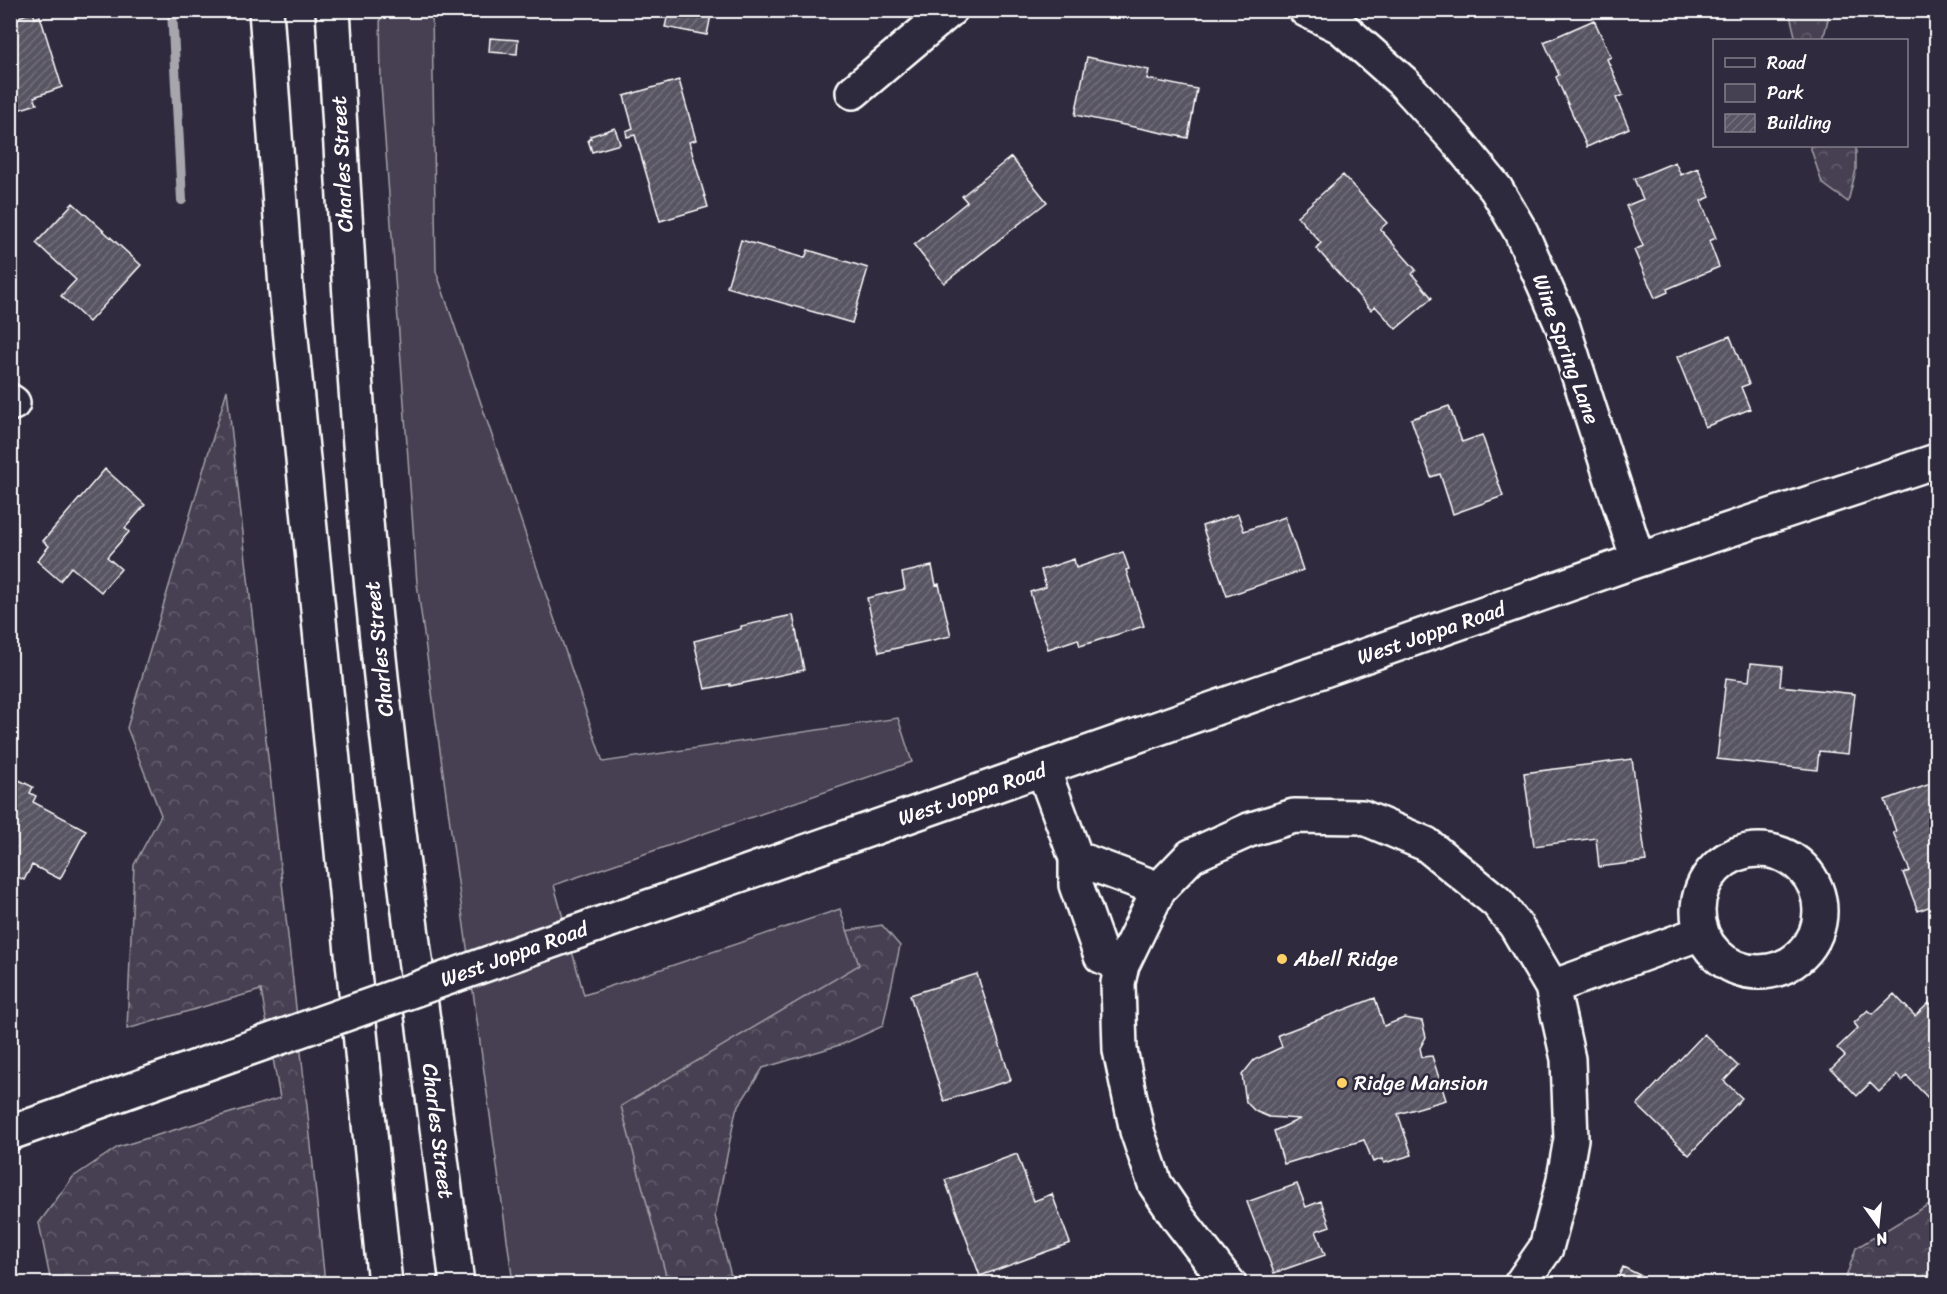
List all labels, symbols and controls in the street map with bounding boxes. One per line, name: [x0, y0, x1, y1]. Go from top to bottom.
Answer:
legend: [1713, 39, 1908, 147]
text: Road: [1767, 47, 1807, 79]
text: Park: [1767, 77, 1804, 109]
street label: Charles Street: [319, 95, 365, 233]
text: Building: [1767, 107, 1831, 139]
street label: Wine Spring Lane: [1521, 268, 1611, 430]
street label: Charles Street: [353, 579, 405, 719]
street label: West Joppa Road: [1352, 589, 1512, 676]
street label: West Joppa Road: [893, 750, 1053, 837]
street label: West Joppa Road: [435, 909, 595, 998]
place label: Abell Ridge: [1293, 940, 1398, 978]
marker: Abell Ridge: [1275, 952, 1289, 966]
street label: Charles Street: [411, 1061, 465, 1201]
place label: Ridge Mansion: [1354, 1064, 1488, 1102]
marker: Ridge Mansion: [1335, 1076, 1349, 1090]
north arrow: [1848, 1195, 1908, 1255]
text: N: [1872, 1223, 1892, 1255]

